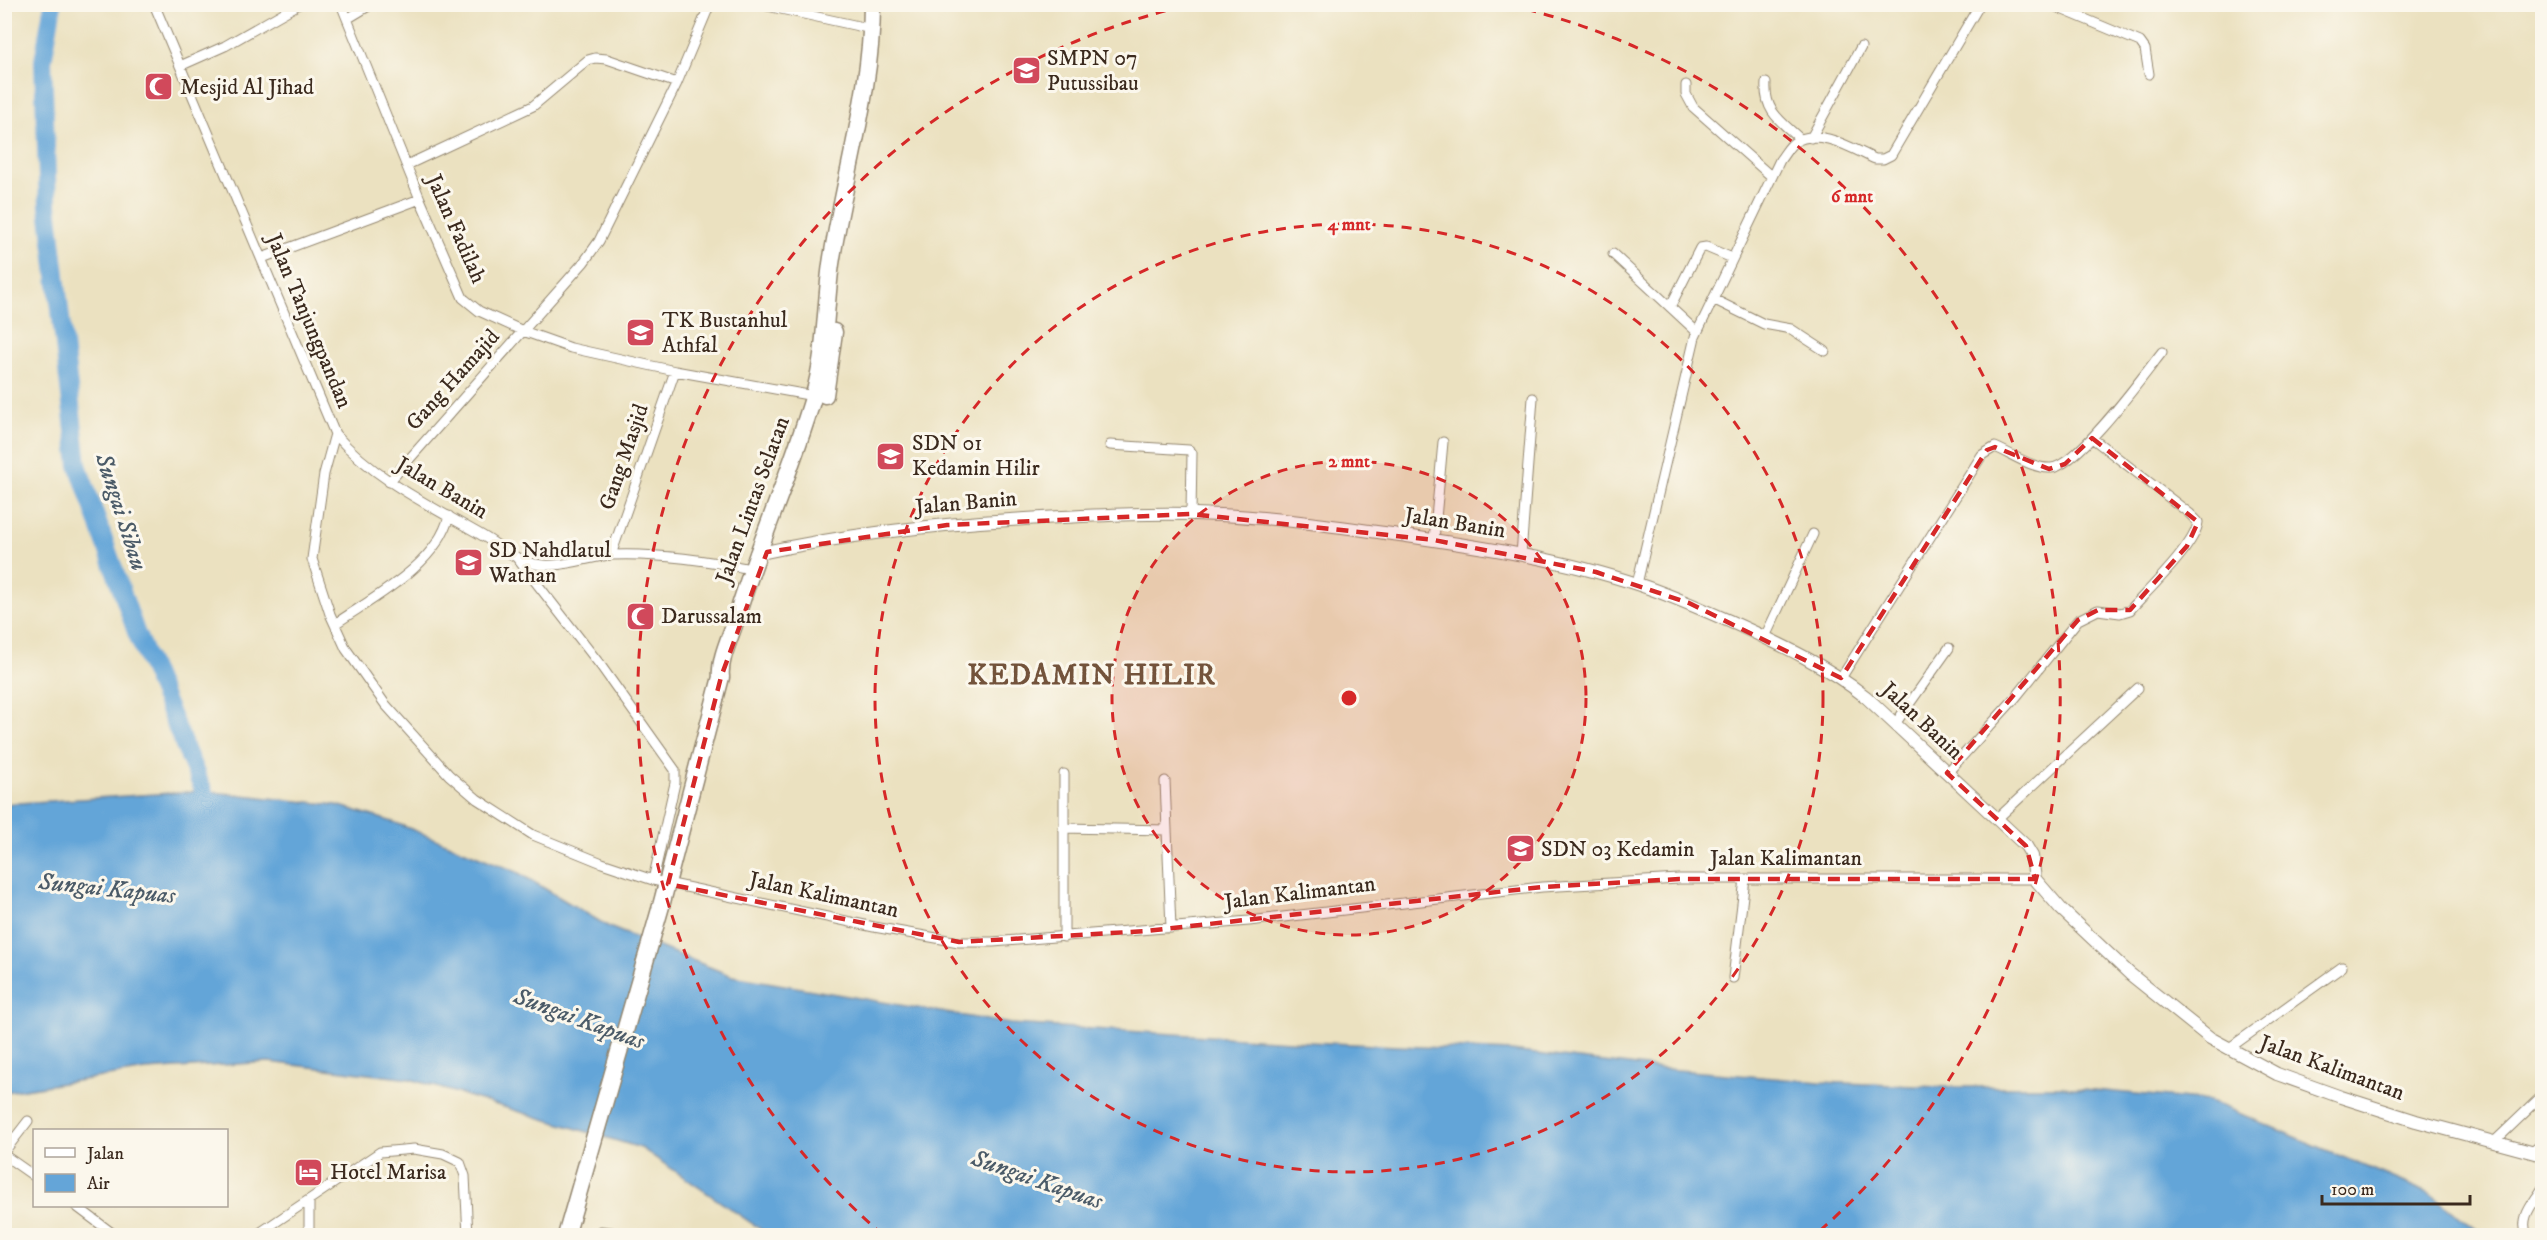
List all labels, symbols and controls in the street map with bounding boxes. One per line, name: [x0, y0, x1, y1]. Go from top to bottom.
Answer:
place label: SMPN 07 Putussibau: [1047, 45, 1139, 97]
school or university icon: SMPN 07 Putussibau: [1010, 55, 1042, 87]
mosque icon: Mesjid Al Jihad: [143, 71, 175, 103]
place label: Mesjid Al Jihad: [180, 74, 314, 101]
street label: Jalan Fadilah: [419, 169, 492, 288]
text: 6 mnt: [1831, 186, 1873, 208]
text: 4 mnt: [1327, 214, 1371, 236]
street label: Jalan Tanjungpandan: [259, 228, 358, 413]
place label: TK Bustanhul Athfal: [662, 307, 788, 359]
school or university icon: TK Bustanhul Athfal: [625, 317, 657, 349]
street label: Gang Hamajid: [400, 324, 506, 436]
street label: Gang Masjid: [593, 400, 655, 514]
street label: Jalan Lintas Selatan: [710, 412, 796, 589]
place label: SDN 01 Kedamin Hilir: [912, 430, 1040, 482]
school or university icon: SDN 01 Kedamin Hilir: [875, 440, 907, 472]
water label: Sungai Sibau: [88, 449, 154, 574]
street label: Jalan Banin: [389, 450, 493, 525]
text: 2 mnt: [1328, 451, 1370, 473]
street label: Jalan Banin: [912, 485, 1018, 521]
street label: Jalan Banin: [1401, 501, 1508, 544]
place label: SD Nahdlatul Wathan: [488, 537, 612, 589]
school or university icon: SD Nahdlatul Wathan: [452, 547, 484, 579]
mosque icon: Darussalam: [624, 600, 656, 632]
place label: Darussalam: [661, 603, 762, 630]
district label: KEDAMIN HILIR: [968, 658, 1216, 693]
street label: Jalan Banin: [1874, 675, 1969, 766]
centre of rings: [1339, 688, 1359, 708]
school or university icon: SDN 03 Kedamin: [1504, 833, 1536, 865]
place label: SDN 03 Kedamin: [1541, 836, 1695, 863]
street label: Jalan Kalimantan: [1708, 845, 1863, 872]
street label: Jalan Kalimantan: [745, 866, 902, 924]
water label: Sungai Kapuas: [36, 867, 177, 911]
street label: Jalan Kalimantan: [1221, 870, 1378, 916]
water label: Sungai Kapuas: [509, 981, 649, 1057]
street label: Jalan Kalimantan: [2254, 1029, 2409, 1107]
legend: [33, 1129, 228, 1207]
text: Jalan: [85, 1143, 125, 1165]
water label: Sungai Kapuas: [966, 1143, 1107, 1217]
hotel icon: Hotel Marisa: [293, 1156, 325, 1188]
place label: Hotel Marisa: [330, 1159, 447, 1186]
scale bar: [2322, 1168, 2470, 1206]
text: Air: [87, 1173, 110, 1195]
text: 100 m: [2331, 1179, 2374, 1201]

